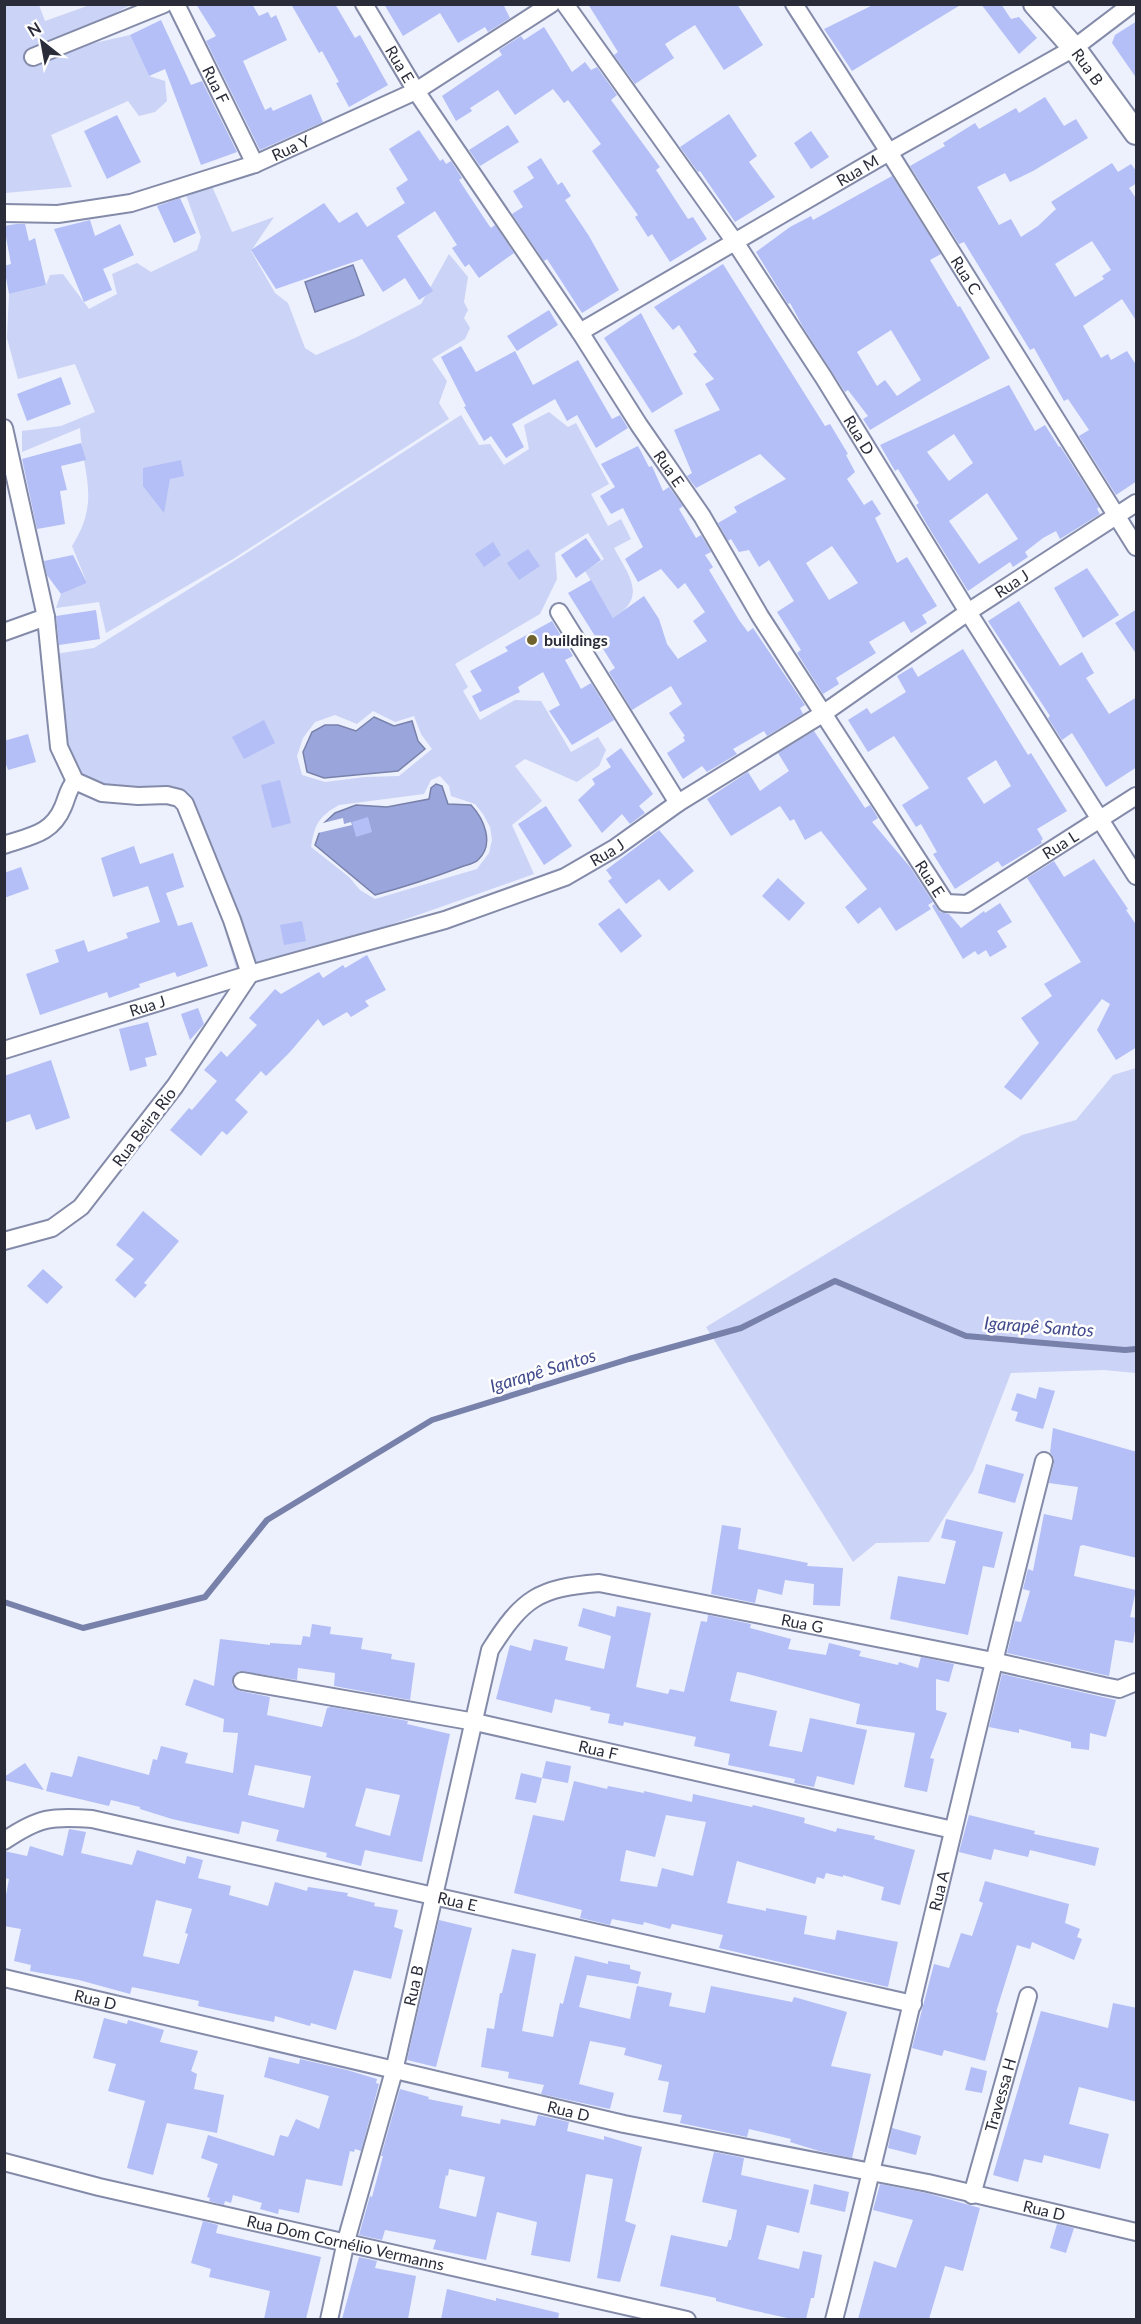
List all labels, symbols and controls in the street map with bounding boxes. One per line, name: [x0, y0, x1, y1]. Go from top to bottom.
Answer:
north arrow: [12, 12, 72, 72]
text: N: [24, 17, 44, 40]
street label: Rua E: [382, 42, 419, 86]
street label: Rua B: [1068, 44, 1108, 89]
street label: Rua F: [199, 62, 234, 107]
street label: Rua Y: [268, 130, 313, 164]
street label: Rua M: [833, 150, 882, 190]
street label: Rua C: [947, 252, 986, 298]
street label: Rua D: [840, 412, 879, 458]
street label: Rua E: [650, 446, 689, 490]
street label: Rua J: [991, 565, 1032, 601]
place label: buildings: [544, 630, 608, 649]
marker: buildings: [525, 633, 539, 647]
street label: Rua L: [1038, 825, 1082, 862]
street label: Rua J: [586, 834, 628, 870]
street label: Rua E: [912, 856, 949, 900]
street label: Rua J: [127, 991, 168, 1020]
street label: Rua Beira Rio: [108, 1084, 179, 1170]
water label: Igarapê Santos: [984, 1311, 1095, 1341]
water label: Igarapê Santos: [487, 1343, 598, 1397]
street label: Rua G: [780, 1609, 825, 1636]
street label: Rua F: [577, 1736, 620, 1763]
street label: Rua A: [924, 1868, 952, 1913]
street label: Rua E: [436, 1887, 479, 1915]
street label: Rua B: [399, 1963, 427, 2008]
street label: Rua D: [73, 1985, 119, 2013]
street label: Travessa H: [980, 2056, 1019, 2134]
street label: Rua D: [546, 2096, 592, 2125]
street label: Rua D: [1021, 2196, 1067, 2224]
street label: Rua Dom Cornélio Vermanns: [245, 2211, 446, 2274]

